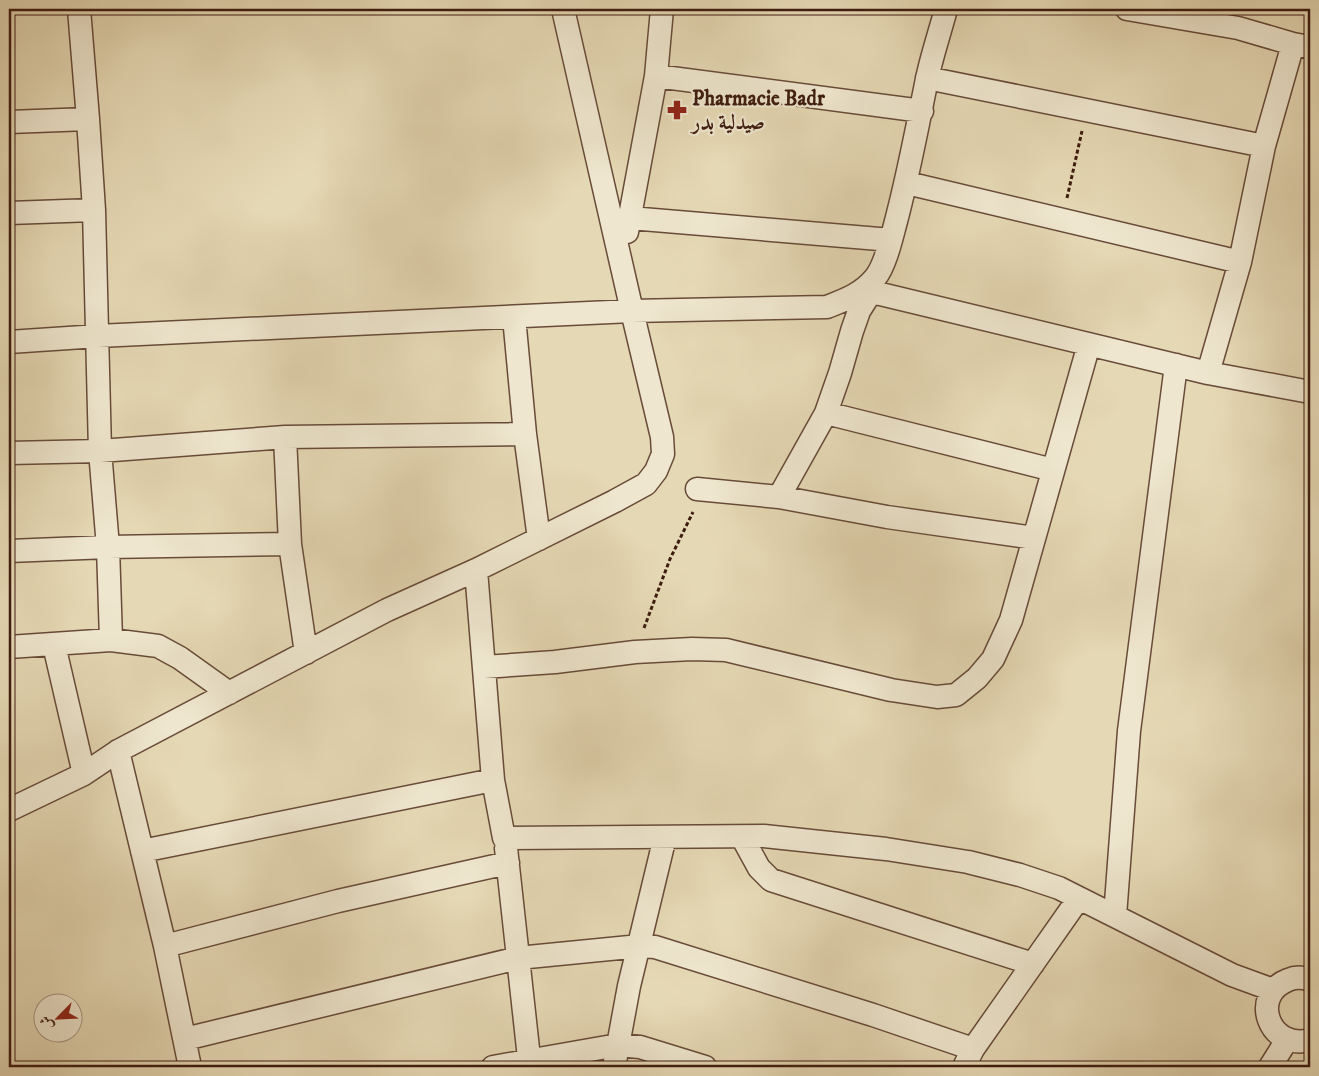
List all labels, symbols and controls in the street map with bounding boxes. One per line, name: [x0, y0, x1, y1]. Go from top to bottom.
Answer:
place label: Pharmacie Badr صيدلية بدر: [690, 86, 826, 136]
pharmacy icon: Pharmacie Badr صيدلية بدر: [666, 99, 688, 121]
north arrow: [32, 994, 82, 1044]
text: ش: [36, 1013, 58, 1033]

